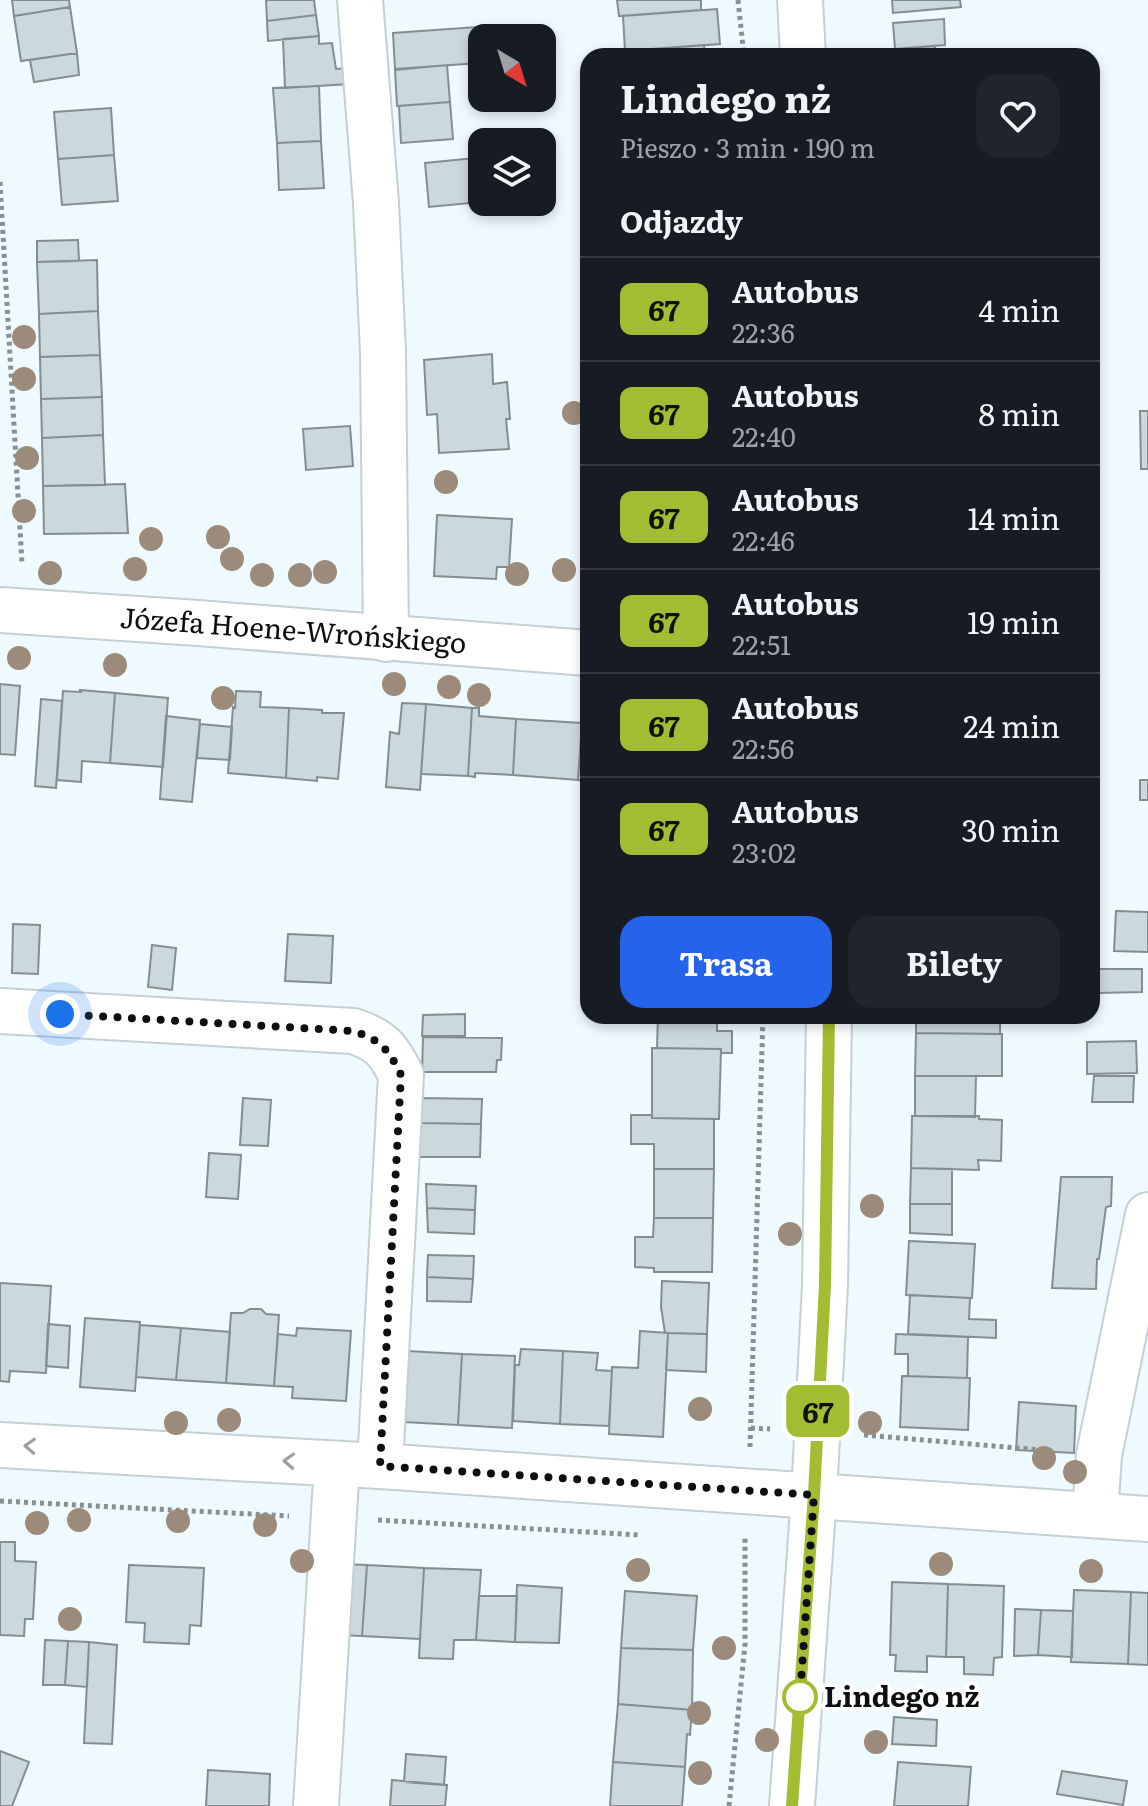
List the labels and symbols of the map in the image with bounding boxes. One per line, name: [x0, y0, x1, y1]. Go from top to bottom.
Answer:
north arrow: [468, 24, 556, 112]
street label: Józefa Hoene-Wrońskiego: [119, 595, 468, 663]
your location: [40, 994, 80, 1034]
line badge: 67: [782, 1385, 854, 1437]
one-way arrow: [23, 1438, 35, 1455]
one-way arrow: [282, 1453, 295, 1470]
place label: Lindego nż: [824, 1674, 980, 1716]
marker: Lindego nż: [783, 1680, 817, 1714]

